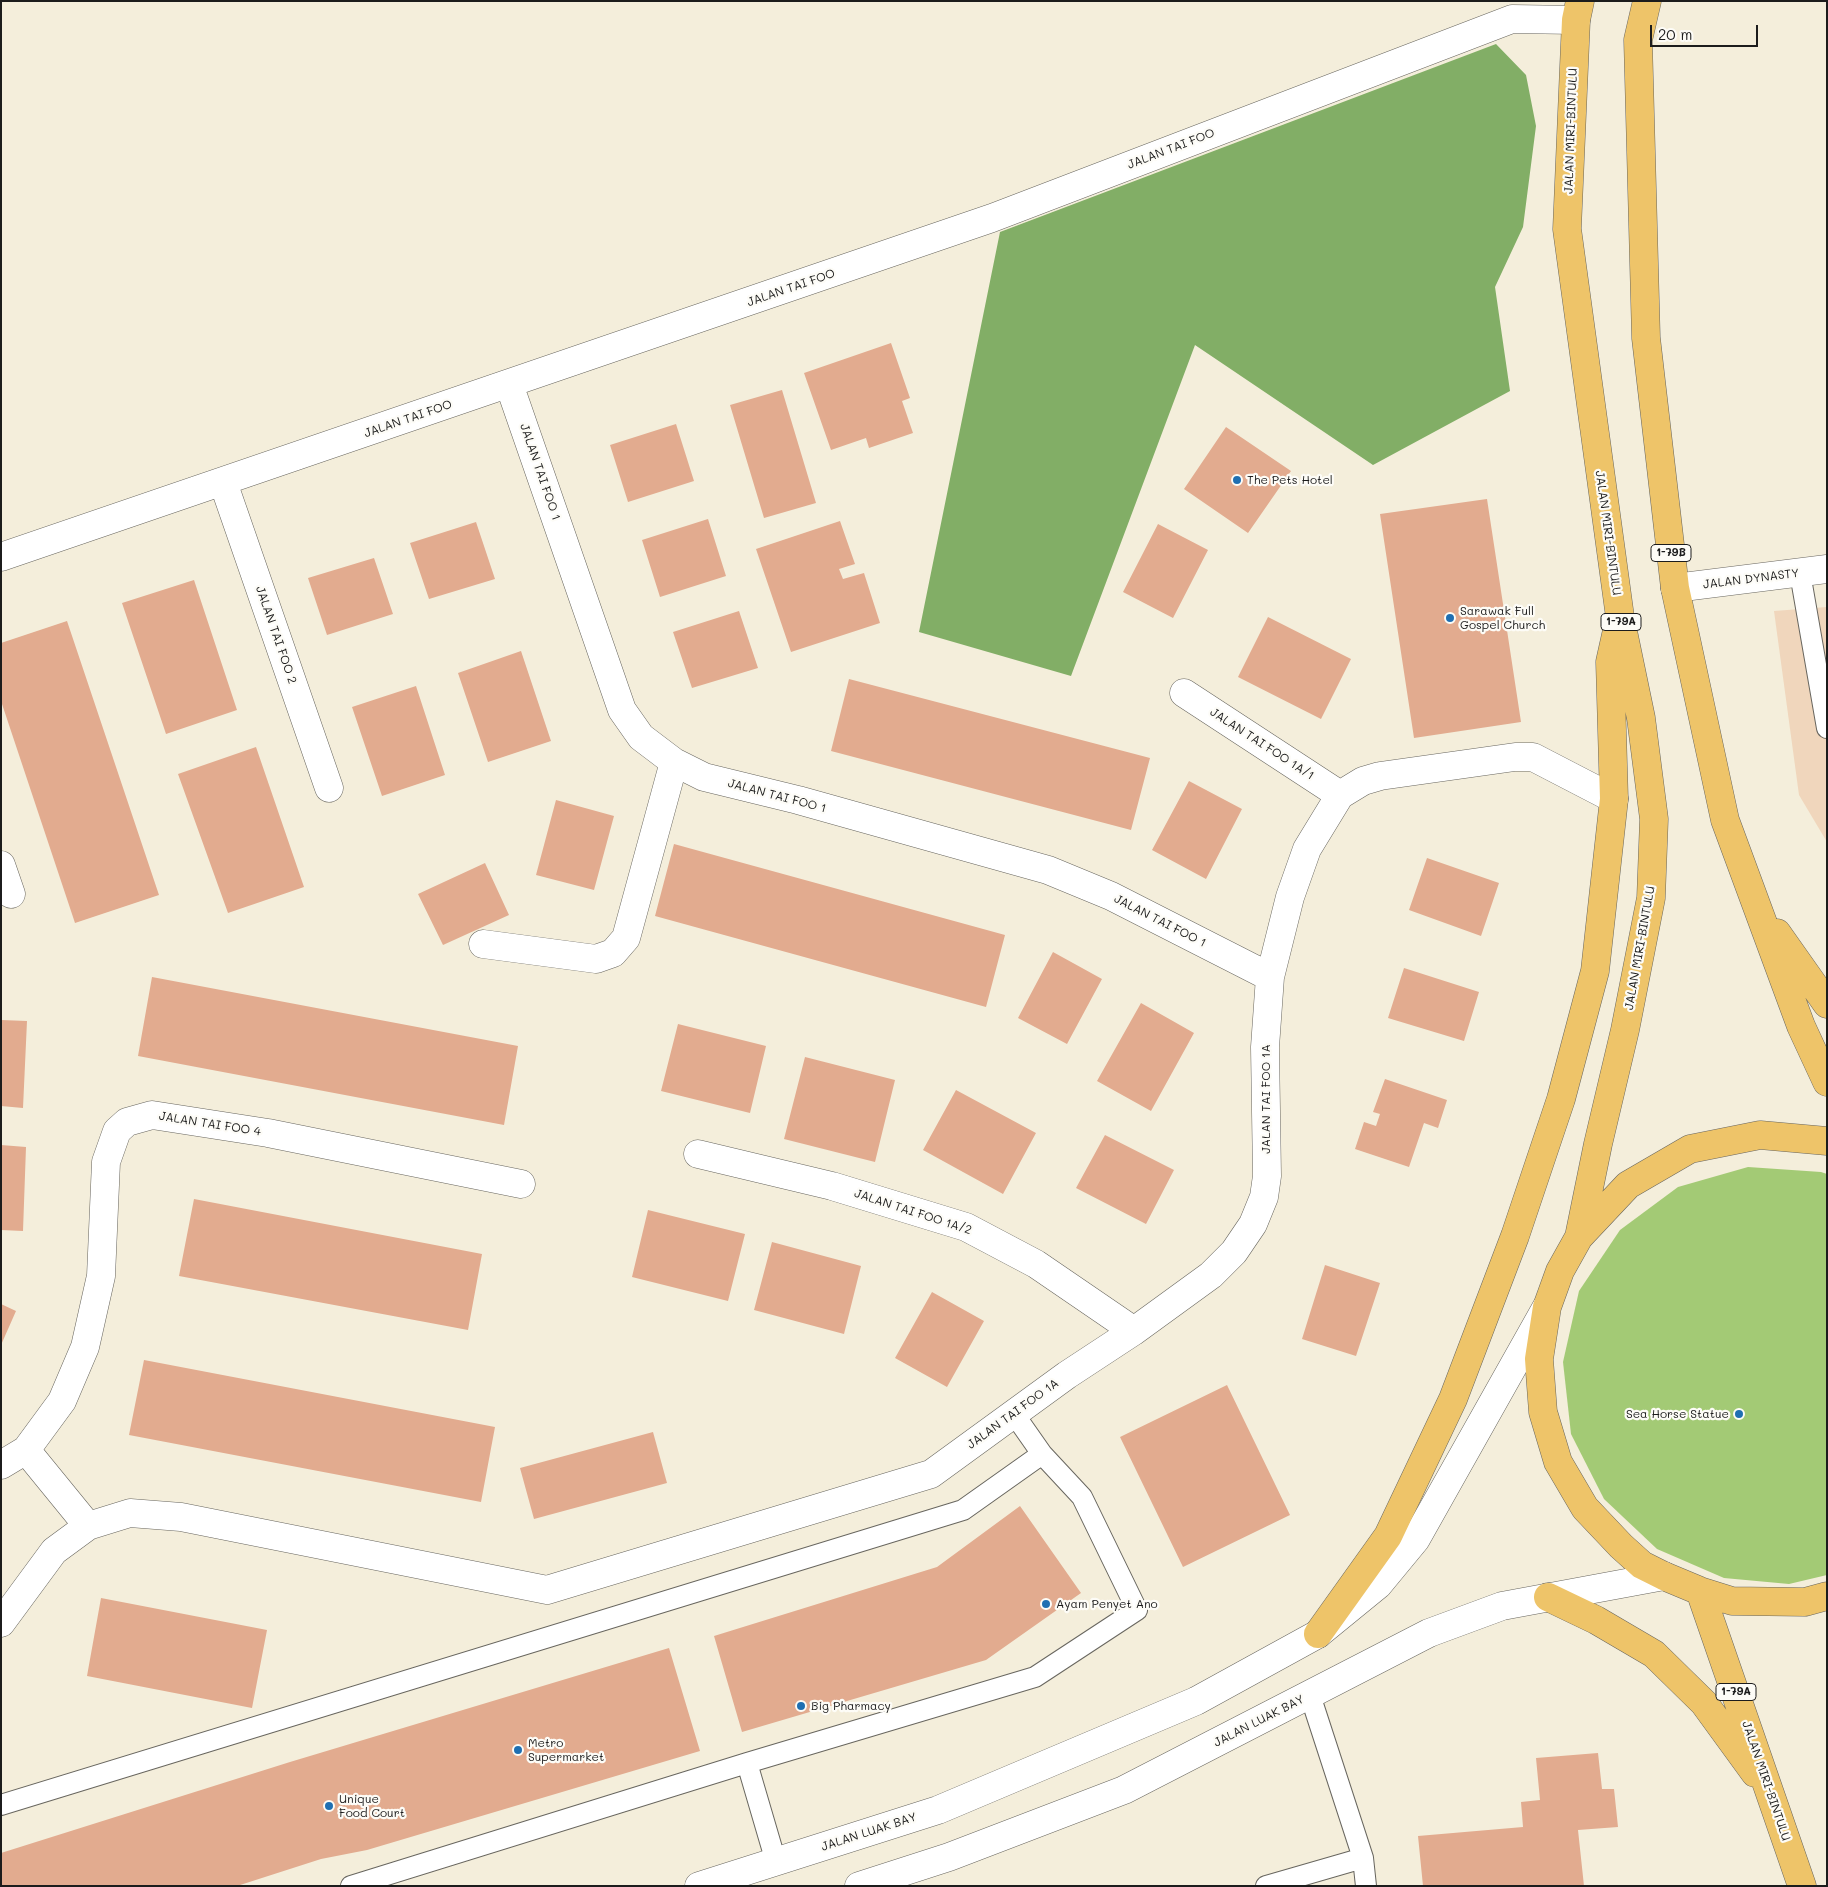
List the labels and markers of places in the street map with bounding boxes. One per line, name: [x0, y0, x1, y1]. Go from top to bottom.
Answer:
place label: The Pets Hotel: [1247, 473, 1333, 487]
marker: The Pets Hotel: [1231, 474, 1243, 486]
place label: Sarawak Full Gospel Church: [1460, 604, 1545, 632]
marker: Sarawak Full Gospel Church: [1444, 612, 1456, 624]
place label: Sea Horse Statue: [1626, 1407, 1729, 1421]
marker: Sea Horse Statue: [1733, 1408, 1745, 1420]
place label: Ayam Penyet Ano: [1056, 1597, 1158, 1611]
marker: Ayam Penyet Ano: [1040, 1598, 1052, 1610]
place label: Big Pharmacy: [811, 1699, 891, 1713]
marker: Big Pharmacy: [795, 1700, 807, 1712]
place label: Metro Supermarket: [528, 1736, 604, 1764]
marker: Metro Supermarket: [512, 1744, 524, 1756]
place label: Unique Food Court: [339, 1792, 405, 1820]
marker: Unique Food Court: [323, 1800, 335, 1812]

